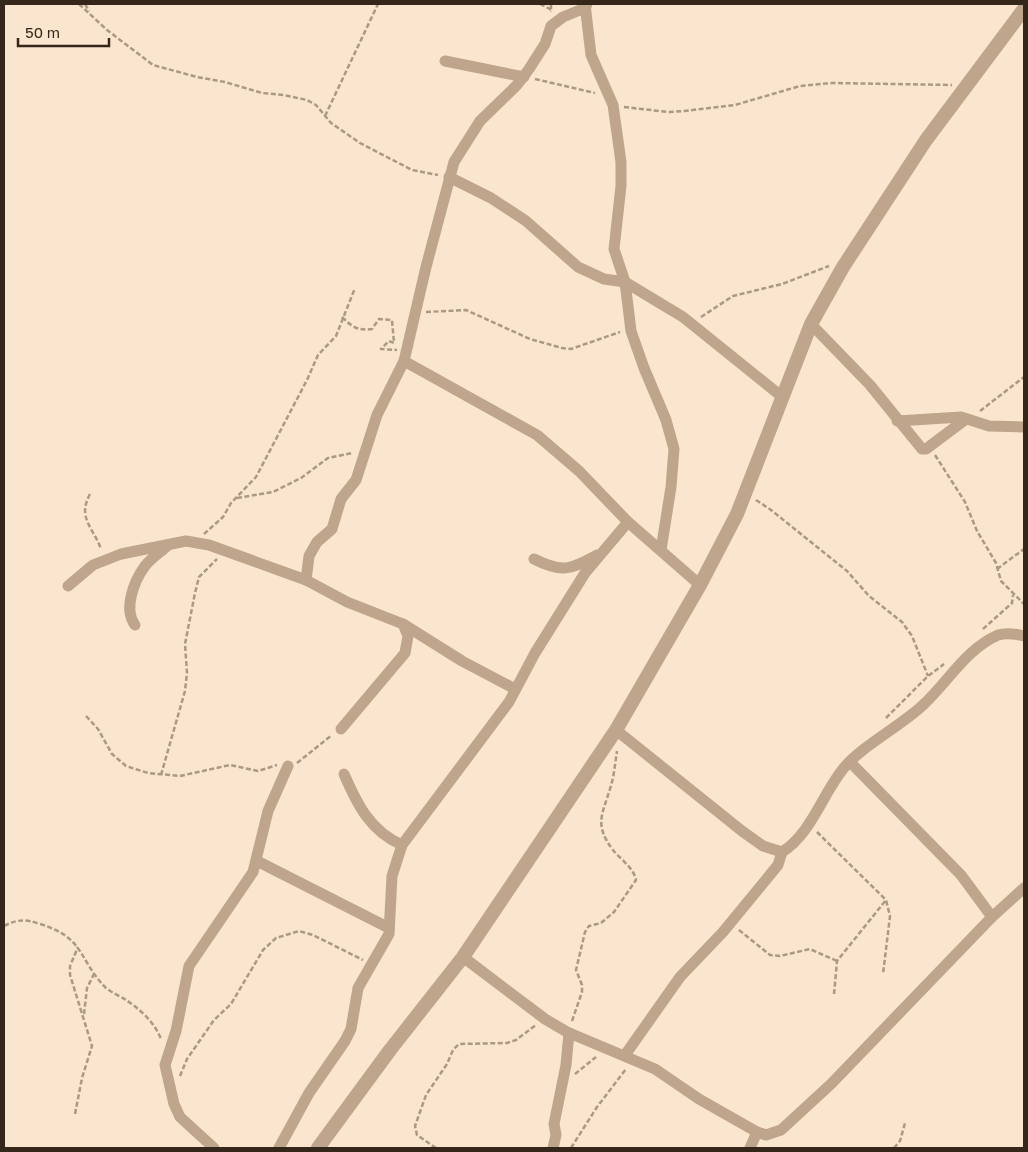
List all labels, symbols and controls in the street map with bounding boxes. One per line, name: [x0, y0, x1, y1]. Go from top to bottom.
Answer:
scale bar: [18, 15, 109, 47]
text: 50 m: [25, 23, 60, 41]

